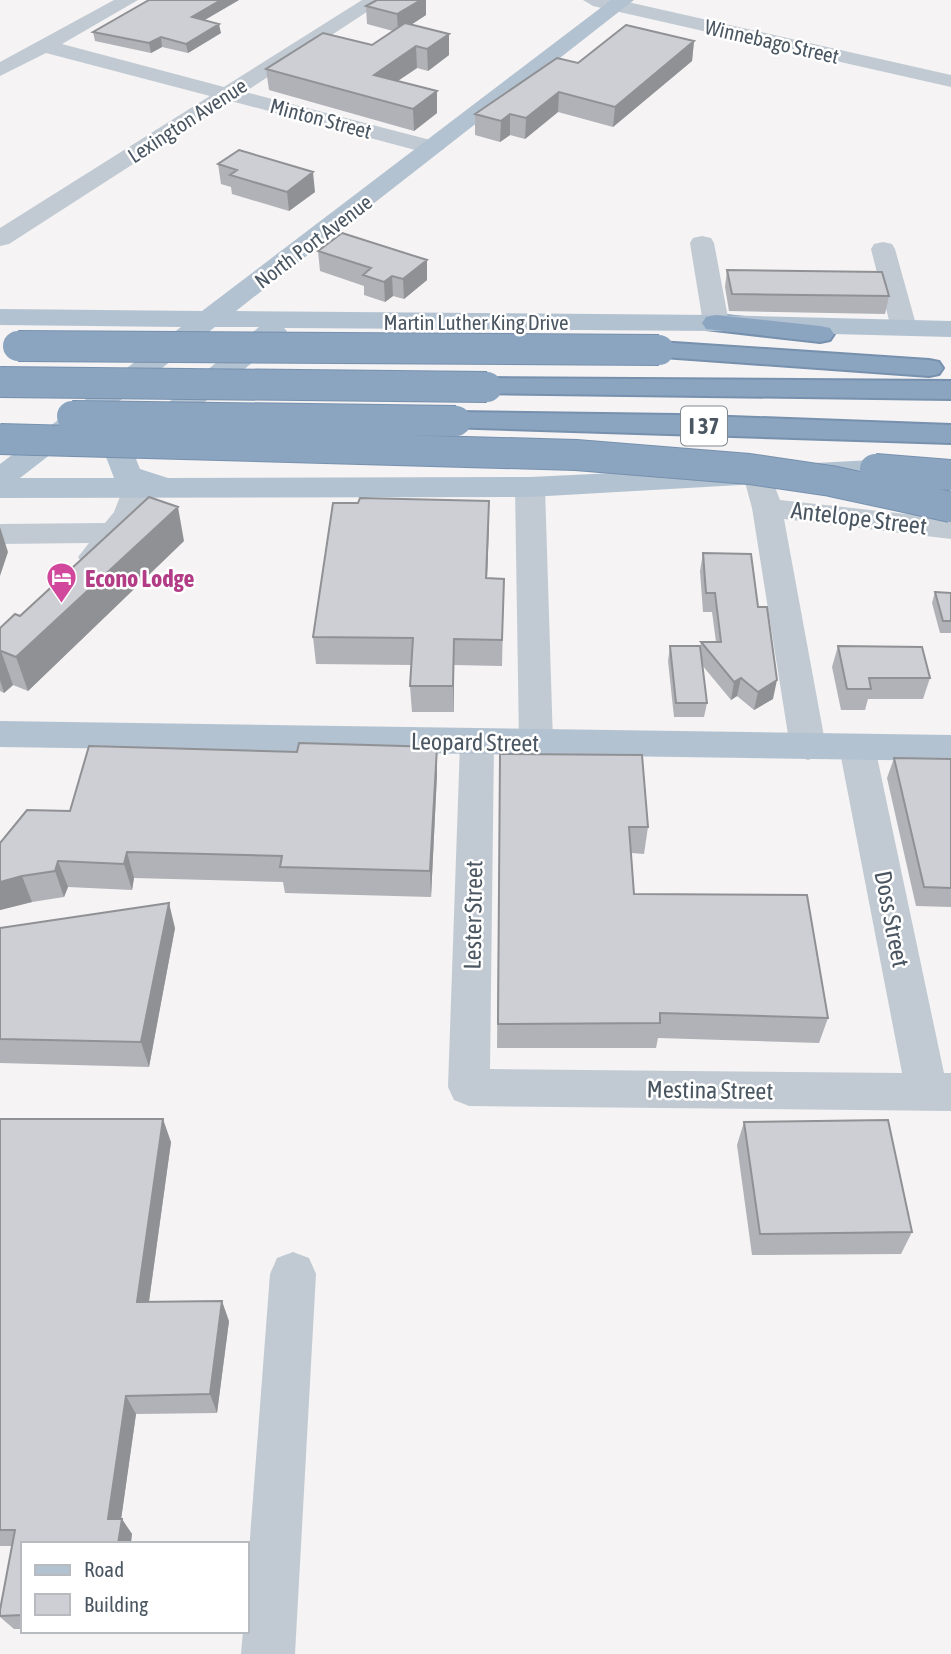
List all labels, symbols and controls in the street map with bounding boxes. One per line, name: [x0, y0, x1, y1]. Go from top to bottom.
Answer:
street label: Winnebago Street: [703, 14, 841, 68]
street label: Lexington Avenue: [123, 73, 251, 167]
street label: Minton Street: [268, 93, 374, 143]
street label: North Port Avenue: [250, 189, 376, 293]
street label: Martin Luther King Drive: [384, 310, 568, 334]
road number: I 37: [681, 406, 727, 446]
street label: Antelope Street: [790, 496, 929, 540]
hotel icon: Econo Lodge: [45, 561, 79, 605]
place label: Econo Lodge: [85, 565, 194, 592]
street label: Leopard Street: [411, 727, 539, 757]
street label: Lester Street: [459, 860, 487, 970]
street label: Doss Street: [869, 869, 915, 970]
street label: Mestina Street: [646, 1075, 774, 1105]
legend: [21, 1542, 248, 1633]
text: Road: [84, 1557, 124, 1581]
text: Building: [84, 1592, 148, 1616]

